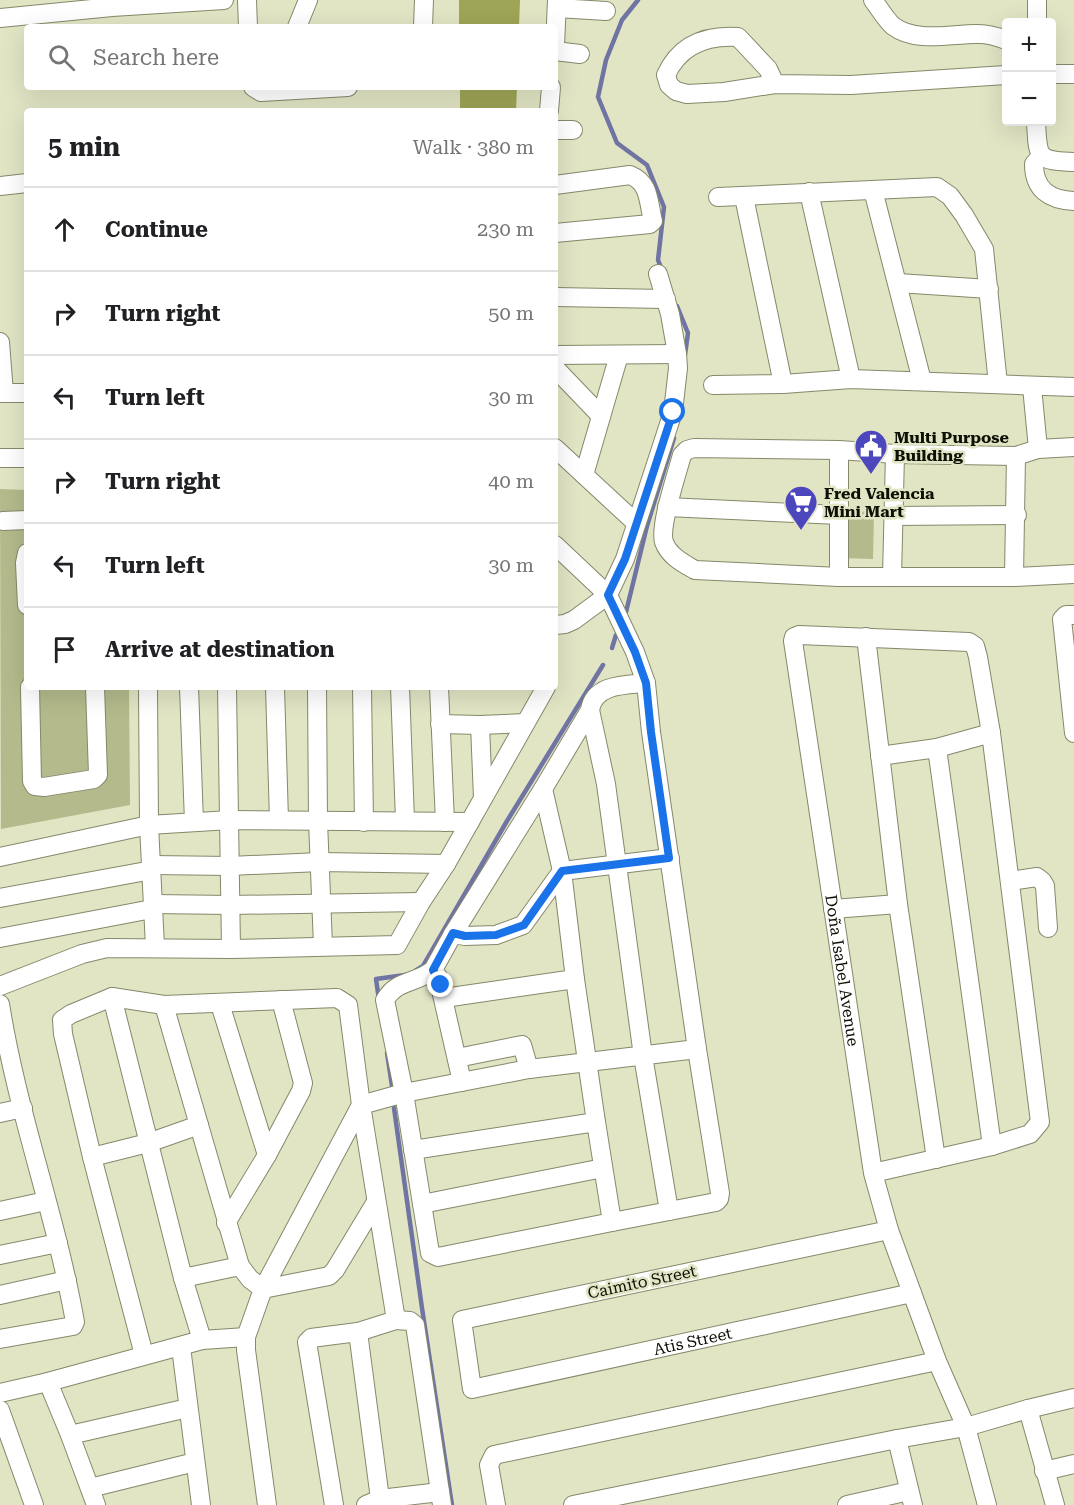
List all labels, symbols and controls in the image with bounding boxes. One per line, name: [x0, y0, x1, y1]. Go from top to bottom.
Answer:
map controls: [1002, 18, 1056, 126]
button: +: [1002, 18, 1056, 72]
search box: [24, 24, 558, 90]
icon: search: [45, 41, 78, 74]
text: Search here: [93, 45, 219, 70]
button: −: [1002, 72, 1056, 126]
text: 5 min: [48, 132, 120, 162]
text: Walk · 380 m: [413, 135, 534, 159]
icon: ahead: [48, 213, 81, 246]
text: Continue: [105, 217, 208, 242]
text: 230 m: [477, 217, 534, 241]
icon: right: [48, 297, 81, 330]
text: Turn right: [105, 301, 220, 326]
text: 50 m: [488, 301, 534, 325]
icon: left: [48, 381, 81, 414]
text: Turn left: [105, 385, 205, 410]
text: 30 m: [488, 385, 534, 409]
route start: [659, 398, 685, 424]
public building icon: Multi Purpose Building: [853, 428, 889, 475]
place label: Multi Purpose Building: [894, 428, 1009, 465]
icon: right: [48, 465, 81, 498]
text: Turn right: [105, 469, 220, 494]
text: 40 m: [488, 469, 534, 493]
supermarket icon: Fred Valencia Mini Mart: [783, 484, 819, 531]
place label: Fred Valencia Mini Mart: [824, 484, 935, 521]
icon: left: [48, 549, 81, 582]
text: Turn left: [105, 553, 205, 578]
text: 30 m: [488, 553, 534, 577]
icon: arrive: [48, 633, 81, 666]
text: Arrive at destination: [105, 637, 334, 662]
street label: Doña Isabel Avenue: [822, 893, 863, 1048]
route end: [427, 971, 453, 997]
street label: Caimito Street: [586, 1261, 698, 1303]
street label: Atis Street: [652, 1323, 734, 1359]

